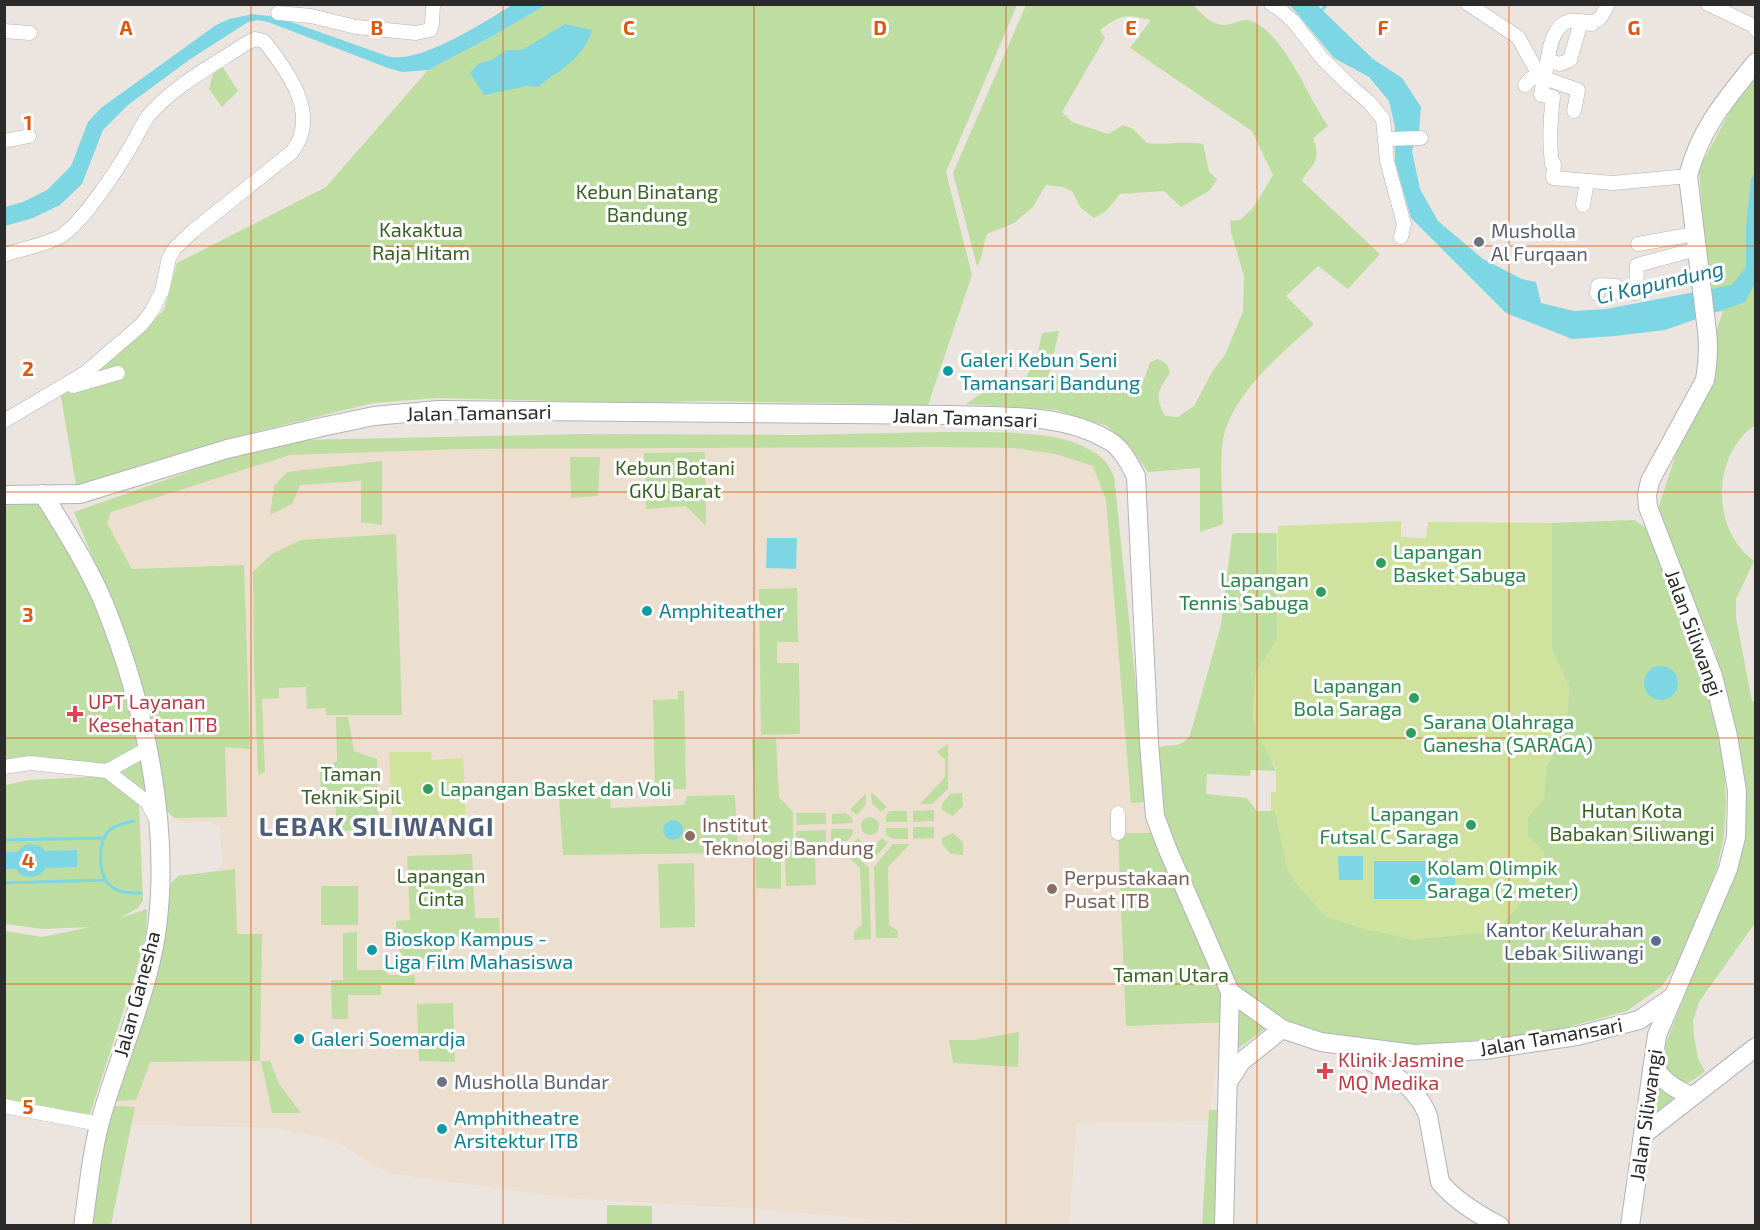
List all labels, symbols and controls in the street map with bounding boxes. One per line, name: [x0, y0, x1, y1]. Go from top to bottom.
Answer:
text: A: [119, 15, 133, 39]
text: B: [371, 15, 383, 39]
text: C: [623, 15, 635, 39]
text: D: [873, 15, 887, 39]
text: E: [1125, 15, 1137, 39]
text: F: [1377, 15, 1389, 39]
text: G: [1628, 15, 1640, 39]
text: 1: [24, 110, 32, 134]
park label: Kebun Binatang Bandung: [576, 179, 718, 226]
park label: Kakaktua Raja Hitam: [372, 217, 470, 264]
place label: Musholla Al Furqaan: [1491, 218, 1588, 265]
marker: Musholla Al Furqaan: [1472, 235, 1486, 249]
water label: Ci Kapundung: [1593, 255, 1726, 308]
place label: Galeri Kebun Seni Tamansari Bandung: [960, 347, 1140, 394]
text: 2: [22, 356, 34, 380]
marker: Galeri Kebun Seni Tamansari Bandung: [941, 364, 955, 378]
street label: Jalan Tamansari: [406, 399, 552, 425]
street label: Jalan Tamansari: [892, 402, 1038, 432]
park label: Kebun Botani GKU Barat: [615, 455, 735, 502]
place label: Lapangan Basket Sabuga: [1393, 539, 1526, 586]
marker: Lapangan Basket Sabuga: [1374, 556, 1388, 570]
street label: Jalan Siliwangi: [1661, 566, 1729, 699]
place label: Lapangan Tennis Sabuga: [1179, 567, 1309, 614]
marker: Lapangan Tennis Sabuga: [1314, 585, 1328, 599]
place label: Amphiteather: [659, 598, 784, 622]
text: 3: [22, 602, 34, 626]
marker: Amphiteather: [640, 604, 654, 618]
place label: Lapangan Bola Saraga: [1294, 673, 1402, 720]
place label: UPT Layanan Kesehatan ITB: [88, 689, 218, 736]
marker: Lapangan Bola Saraga: [1407, 691, 1421, 705]
marker: UPT Layanan Kesehatan ITB: [66, 705, 84, 723]
place label: Sarana Olahraga Ganesha (SARAGA): [1423, 709, 1593, 756]
marker: Sarana Olahraga Ganesha (SARAGA): [1404, 726, 1418, 740]
park label: Taman Teknik Sipil: [301, 761, 401, 808]
place label: Lapangan Basket dan Voli: [440, 776, 672, 800]
marker: Lapangan Basket dan Voli: [421, 782, 435, 796]
park label: Hutan Kota Babakan Siliwangi: [1549, 798, 1715, 845]
place label: Lapangan Futsal C Saraga: [1319, 801, 1459, 848]
district label: LEBAK SILIWANGI: [259, 810, 495, 841]
place label: Institut Teknologi Bandung: [702, 812, 874, 859]
marker: Lapangan Futsal C Saraga: [1464, 818, 1478, 832]
marker: Institut Teknologi Bandung: [683, 829, 697, 843]
text: 4: [22, 848, 35, 872]
place label: Kolam Olimpik Saraga (2 meter): [1427, 855, 1578, 902]
park label: Lapangan Cinta: [396, 863, 486, 910]
place label: Perpustakaan Pusat ITB: [1064, 865, 1190, 912]
marker: Kolam Olimpik Saraga (2 meter): [1408, 873, 1422, 887]
marker: Perpustakaan Pusat ITB: [1045, 882, 1059, 896]
place label: Kantor Kelurahan Lebak Siliwangi: [1486, 917, 1644, 964]
place label: Bioskop Kampus - Liga Film Mahasiswa: [384, 926, 573, 973]
street label: Jalan Ganesha: [108, 928, 164, 1059]
marker: Kantor Kelurahan Lebak Siliwangi: [1649, 934, 1663, 948]
marker: Bioskop Kampus - Liga Film Mahasiswa: [365, 943, 379, 957]
park label: Taman Utara: [1113, 962, 1229, 986]
street label: Jalan Tamansari: [1477, 1012, 1624, 1060]
place label: Galeri Soemardja: [311, 1026, 466, 1050]
marker: Galeri Soemardja: [292, 1032, 306, 1046]
place label: Klinik Jasmine MQ Medika: [1338, 1047, 1464, 1094]
street label: Jalan Siliwangi: [1624, 1047, 1666, 1182]
marker: Klinik Jasmine MQ Medika: [1316, 1062, 1334, 1080]
place label: Musholla Bundar: [454, 1069, 609, 1093]
marker: Musholla Bundar: [435, 1075, 449, 1089]
text: 5: [22, 1094, 34, 1118]
place label: Amphitheatre Arsitektur ITB: [454, 1105, 579, 1152]
marker: Amphitheatre Arsitektur ITB: [435, 1122, 449, 1136]

